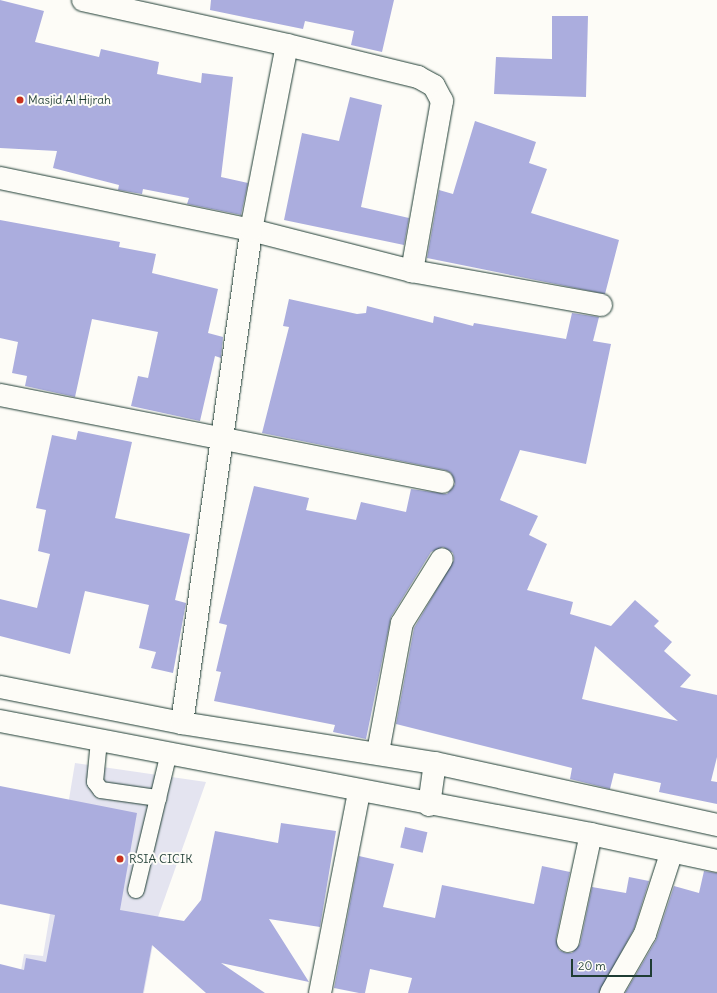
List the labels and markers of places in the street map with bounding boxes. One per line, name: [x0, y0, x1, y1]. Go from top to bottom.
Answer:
place label: Masjid Al Hijrah: [28, 93, 111, 107]
marker: Masjid Al Hijrah: [15, 95, 25, 105]
place label: RSIA CICIK: [129, 852, 193, 866]
marker: RSIA CICIK: [114, 853, 126, 865]

